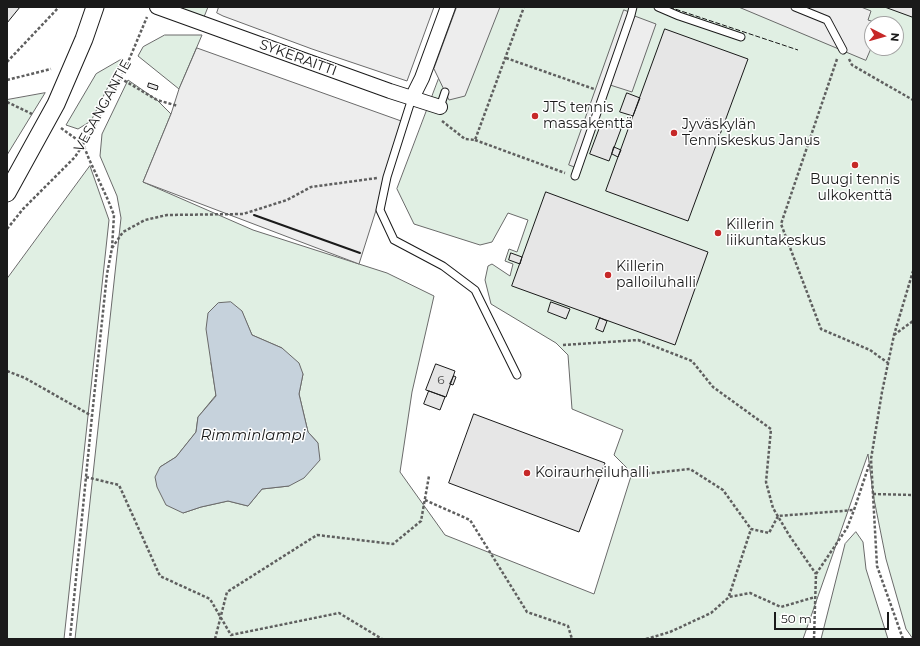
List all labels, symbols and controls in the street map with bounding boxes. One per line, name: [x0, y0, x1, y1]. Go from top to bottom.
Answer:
north arrow: [864, 16, 904, 56]
text: N: [888, 32, 902, 42]
street label: SYKERAITTI: [257, 36, 339, 80]
street label: VESANGANTIE: [71, 57, 135, 155]
place label: JTS tennis massakenttä: [543, 100, 633, 132]
marker: JTS tennis massakenttä: [530, 111, 540, 121]
place label: Jyväskylän Tenniskeskus Janus: [682, 117, 820, 150]
marker: Jyväskylän Tenniskeskus Janus: [669, 128, 679, 138]
marker: Buugi tennis ulkokenttä: [850, 160, 860, 170]
place label: Buugi tennis ulkokenttä: [810, 172, 900, 204]
place label: Killerin liikuntakeskus: [726, 217, 826, 250]
marker: Killerin liikuntakeskus: [713, 228, 723, 238]
place label: Killerin palloiluhalli: [616, 259, 696, 292]
marker: Killerin palloiluhalli: [603, 270, 613, 280]
house number: 6: [437, 373, 445, 387]
water label: Rimminlampi: [200, 427, 306, 445]
place label: Koiraurheiluhalli: [535, 465, 649, 481]
marker: Koiraurheiluhalli: [522, 468, 532, 478]
scale bar: [776, 604, 891, 630]
text: 50 m: [781, 611, 812, 626]

